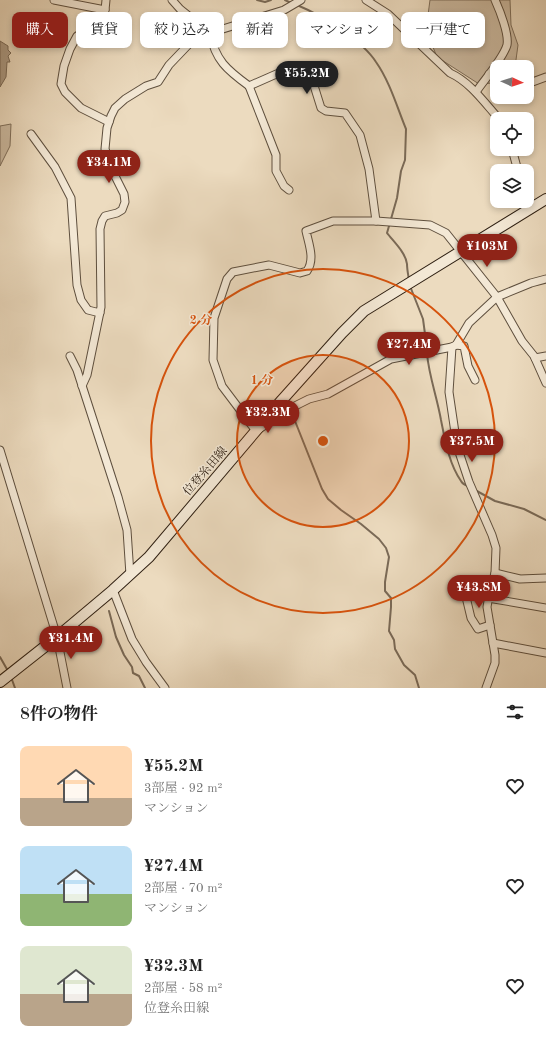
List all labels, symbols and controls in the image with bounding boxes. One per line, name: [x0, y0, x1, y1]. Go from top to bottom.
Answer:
chip: 購入: [12, 12, 68, 48]
chip: 賃貸: [76, 12, 132, 48]
chip: 絞り込み: [140, 12, 224, 48]
chip: 新着: [232, 12, 288, 48]
chip: マンション: [296, 12, 393, 48]
chip: 一戸建て: [401, 12, 485, 48]
north arrow: [490, 60, 534, 104]
map controls: [490, 60, 534, 208]
pin: ¥55.2M: [274, 61, 340, 95]
text: ¥55.2M: [284, 67, 330, 80]
button: locate: [490, 112, 534, 156]
pin: ¥34.1M: [76, 150, 142, 184]
text: ¥34.1M: [86, 156, 132, 169]
button: layers: [490, 164, 534, 208]
pin: ¥103M: [459, 234, 515, 268]
text: ¥103M: [466, 240, 508, 253]
text: 2 分: [190, 313, 212, 327]
pin: ¥27.4M: [376, 332, 442, 366]
text: ¥27.4M: [386, 338, 432, 351]
text: 1 分: [251, 373, 273, 387]
pin: ¥32.3M: [235, 400, 301, 434]
text: ¥32.3M: [245, 406, 291, 419]
pin: ¥37.5M: [439, 429, 505, 463]
centre of rings: [316, 434, 330, 448]
text: ¥37.5M: [449, 435, 495, 448]
street label: 位登糸田線: [180, 444, 230, 498]
pin: ¥43.8M: [446, 575, 512, 609]
text: ¥43.8M: [456, 581, 502, 594]
pin: ¥31.4M: [38, 626, 104, 660]
text: ¥31.4M: [48, 632, 94, 645]
icon: filters: [504, 701, 526, 723]
text: 8件の物件: [20, 706, 98, 723]
text: ¥55.2M: [144, 758, 203, 775]
icon: home: [52, 762, 100, 810]
icon: heart: [504, 775, 526, 797]
text: 3部屋 · 92 m²: [144, 782, 222, 795]
text: マンション: [144, 802, 208, 815]
text: ¥27.4M: [144, 858, 203, 875]
icon: home: [52, 862, 100, 910]
icon: heart: [504, 875, 526, 897]
text: 2部屋 · 70 m²: [144, 882, 222, 895]
text: マンション: [144, 902, 208, 915]
text: ¥32.3M: [144, 958, 203, 975]
icon: home: [52, 962, 100, 1010]
icon: heart: [504, 975, 526, 997]
text: 2部屋 · 58 m²: [144, 982, 222, 995]
text: 位登糸田線: [144, 1002, 209, 1015]

